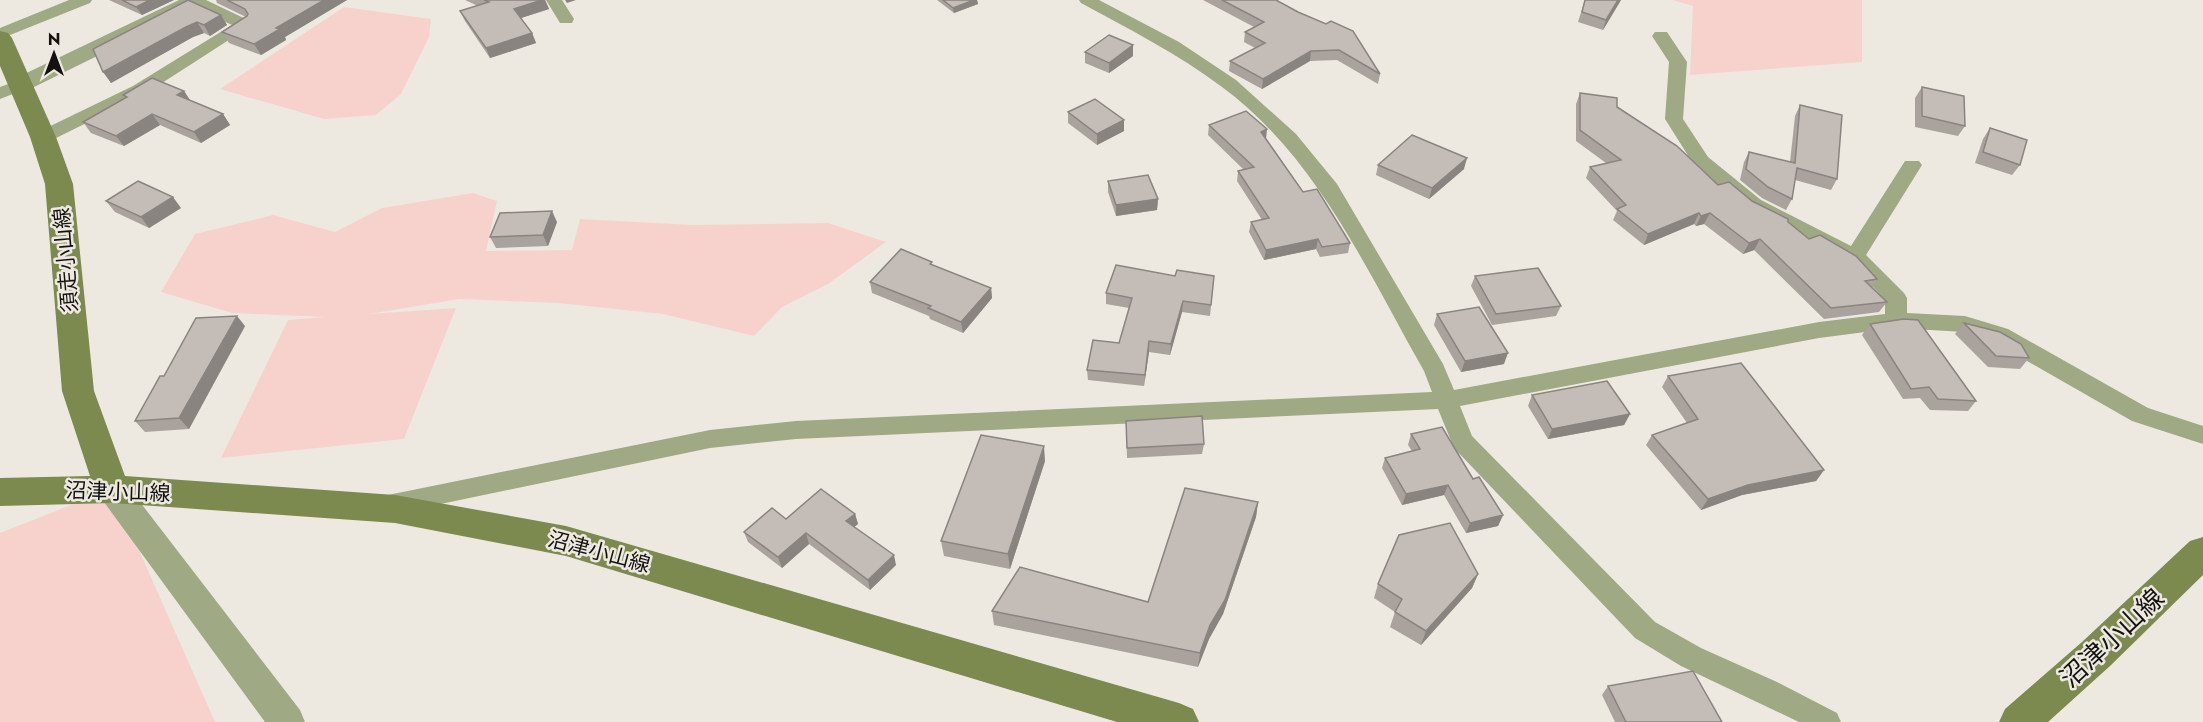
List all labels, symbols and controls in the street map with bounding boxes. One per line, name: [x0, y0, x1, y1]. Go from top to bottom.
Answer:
north arrow: [24, 24, 84, 84]
text: N: [48, 28, 60, 51]
street label: 須走小山線: [46, 206, 86, 314]
street label: 沼津小山線: [65, 475, 171, 509]
street label: 沼津小山線: [544, 524, 654, 580]
street label: 沼津小山線: [2051, 580, 2173, 696]

